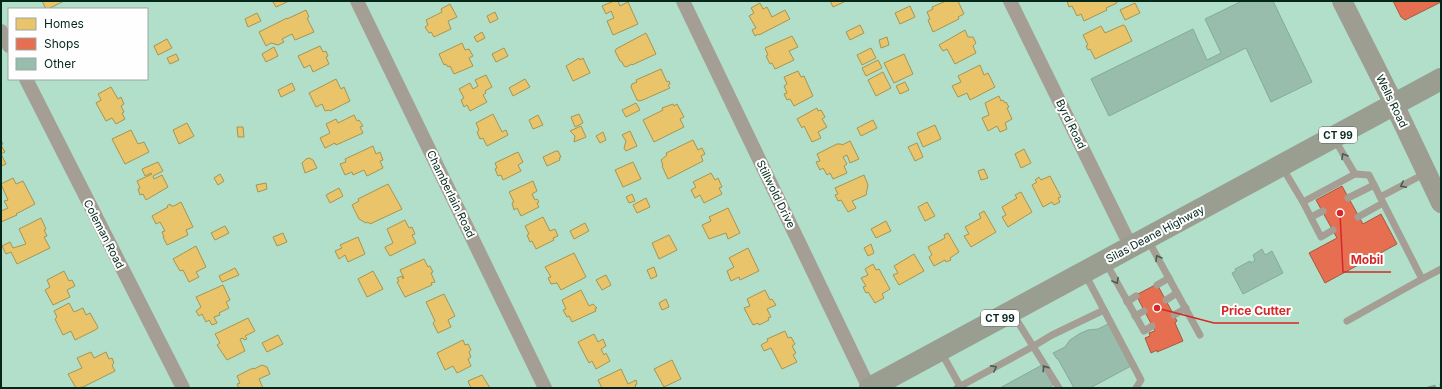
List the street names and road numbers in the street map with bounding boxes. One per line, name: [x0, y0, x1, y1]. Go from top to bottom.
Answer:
street label: Wells Road: [1373, 72, 1411, 130]
street label: Byrd Road: [1053, 97, 1089, 151]
road number: CT 99: [1319, 127, 1357, 143]
street label: Chamberlain Road: [424, 148, 478, 240]
street label: Stillwold Drive: [754, 158, 798, 230]
street label: Coleman Road: [81, 197, 127, 271]
street label: Silas Deane Highway: [1103, 202, 1207, 266]
road number: CT 99: [981, 310, 1019, 326]

